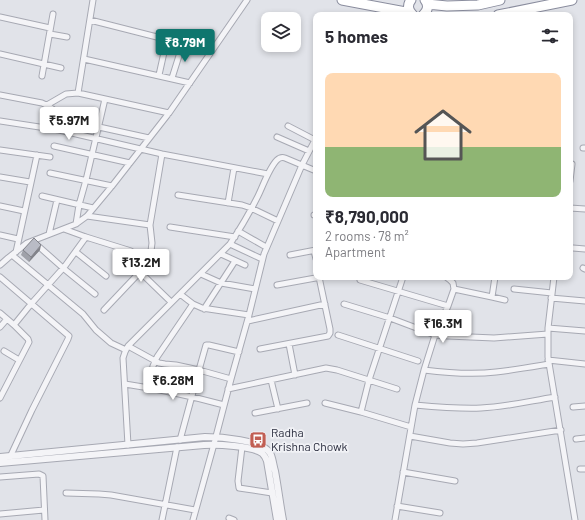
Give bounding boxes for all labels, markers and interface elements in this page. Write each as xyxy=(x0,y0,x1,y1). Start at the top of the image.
map controls xyxy=(261,12,301,52)
button: layers xyxy=(261,12,301,52)
icon: filters xyxy=(539,25,561,47)
text: 5 homes xyxy=(325,26,388,46)
pin: ₹8.79M xyxy=(152,29,218,63)
text: ₹8.79M xyxy=(165,34,205,50)
icon: home xyxy=(407,99,479,171)
pin: ₹5.97M xyxy=(36,107,102,141)
text: ₹5.97M xyxy=(49,112,89,128)
text: ₹8,790,000 xyxy=(325,206,409,226)
text: 2 rooms · 78 m² xyxy=(325,228,409,244)
text: Apartment xyxy=(325,244,386,260)
pin: ₹13.2M xyxy=(108,249,174,283)
text: ₹13.2M xyxy=(121,254,161,270)
pin: ₹16.3M xyxy=(410,310,476,344)
text: ₹16.3M xyxy=(424,315,462,331)
pin: ₹6.28M xyxy=(140,367,206,401)
text: ₹6.28M xyxy=(152,372,194,388)
place label: Radha Krishna Chowk xyxy=(271,425,348,453)
bus stop icon: Radha Krishna Chowk xyxy=(248,430,268,450)

